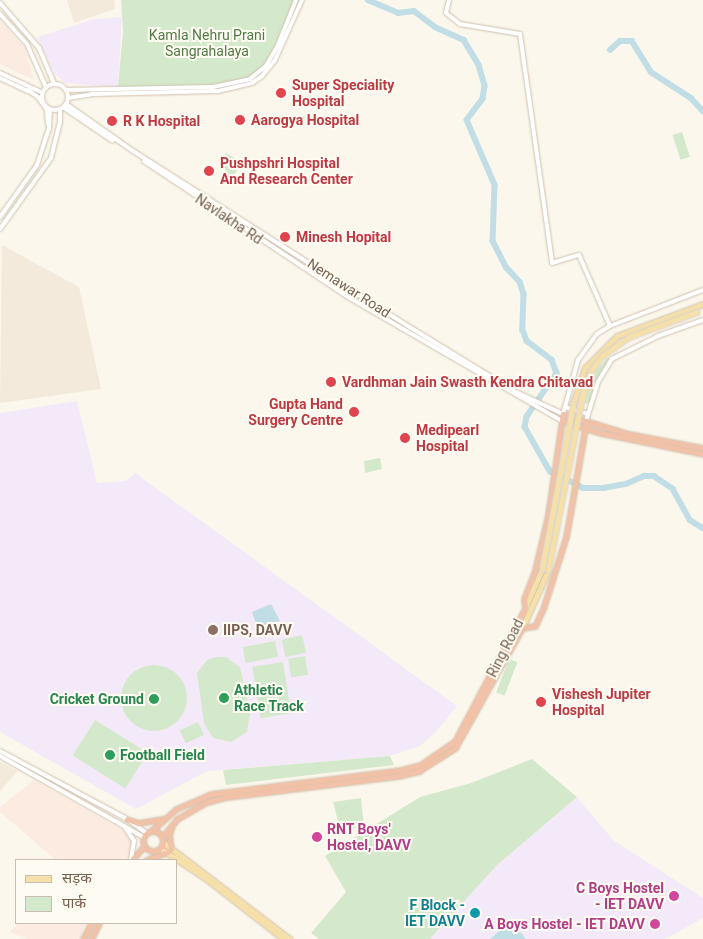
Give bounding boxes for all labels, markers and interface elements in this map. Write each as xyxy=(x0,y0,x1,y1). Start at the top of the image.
park label: Kamla Nehru Prani Sangrahalaya xyxy=(149,27,265,59)
place label: Super Speciality Hospital xyxy=(292,77,394,110)
marker: Super Speciality Hospital xyxy=(274,86,288,100)
place label: Aarogya Hospital xyxy=(251,112,359,128)
place label: R K Hospital xyxy=(123,113,200,129)
marker: Aarogya Hospital xyxy=(233,113,247,127)
marker: R K Hospital xyxy=(105,114,119,128)
place label: Pushpshri Hospital And Research Center xyxy=(220,155,353,188)
marker: Pushpshri Hospital And Research Center xyxy=(202,164,216,178)
street label: Navlakha Rd xyxy=(192,190,266,248)
place label: Minesh Hopital xyxy=(296,229,391,245)
marker: Minesh Hopital xyxy=(278,230,292,244)
street label: Nemawar Road xyxy=(304,255,394,321)
place label: Vardhman Jain Swasth Kendra Chitavad xyxy=(342,374,593,390)
marker: Vardhman Jain Swasth Kendra Chitavad xyxy=(324,375,338,389)
place label: Gupta Hand Surgery Centre xyxy=(248,396,343,428)
marker: Gupta Hand Surgery Centre xyxy=(347,405,361,419)
place label: Medipearl Hospital xyxy=(416,422,479,454)
marker: Medipearl Hospital xyxy=(398,431,412,445)
street label: Ring Road xyxy=(483,616,527,680)
place label: IIPS, DAVV xyxy=(223,622,292,638)
marker: IIPS, DAVV xyxy=(207,624,219,636)
place label: Athletic Race Track xyxy=(234,682,304,714)
place label: Vishesh Jupiter Hospital xyxy=(552,686,651,719)
place label: Cricket Ground xyxy=(50,691,144,707)
marker: Athletic Race Track xyxy=(218,692,230,704)
marker: Cricket Ground xyxy=(148,693,160,705)
marker: Vishesh Jupiter Hospital xyxy=(534,695,548,709)
place label: Football Field xyxy=(120,747,205,763)
marker: Football Field xyxy=(104,749,116,761)
place label: RNT Boys' Hostel, DAVV xyxy=(327,821,411,854)
marker: RNT Boys' Hostel, DAVV xyxy=(311,831,323,843)
legend xyxy=(15,859,178,924)
text: सड़क xyxy=(62,869,92,887)
place label: C Boys Hostel - IET DAVV xyxy=(576,880,664,912)
marker: C Boys Hostel - IET DAVV xyxy=(668,890,680,902)
text: पार्क xyxy=(62,894,86,912)
place label: F Block - IET DAVV xyxy=(405,897,465,930)
marker: F Block - IET DAVV xyxy=(469,907,481,919)
place label: A Boys Hostel - IET DAVV xyxy=(484,916,645,932)
marker: A Boys Hostel - IET DAVV xyxy=(649,918,661,930)

